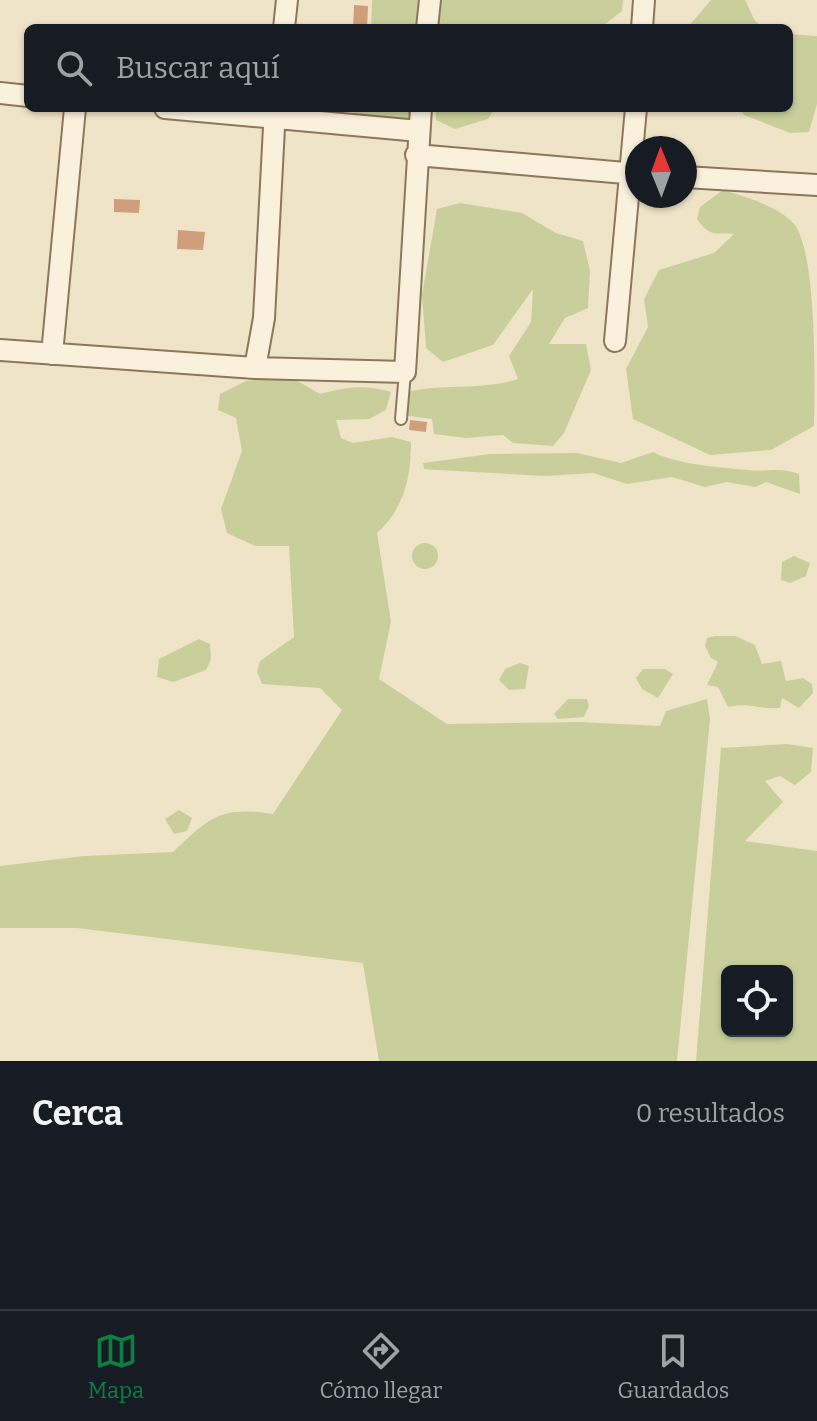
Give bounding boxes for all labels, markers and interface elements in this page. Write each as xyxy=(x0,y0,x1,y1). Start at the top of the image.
search box xyxy=(24,24,793,112)
icon: search xyxy=(52,46,96,90)
text: Buscar aquí xyxy=(116,50,280,86)
north arrow xyxy=(625,136,697,208)
map controls xyxy=(721,965,793,1037)
button: locate xyxy=(721,965,793,1037)
text: Cerca xyxy=(32,1093,123,1134)
text: 0 resultados xyxy=(636,1098,785,1129)
tab: Mapa xyxy=(88,1329,144,1404)
tab: Cómo llegar xyxy=(319,1329,442,1404)
tab: Guardados xyxy=(618,1329,729,1404)

